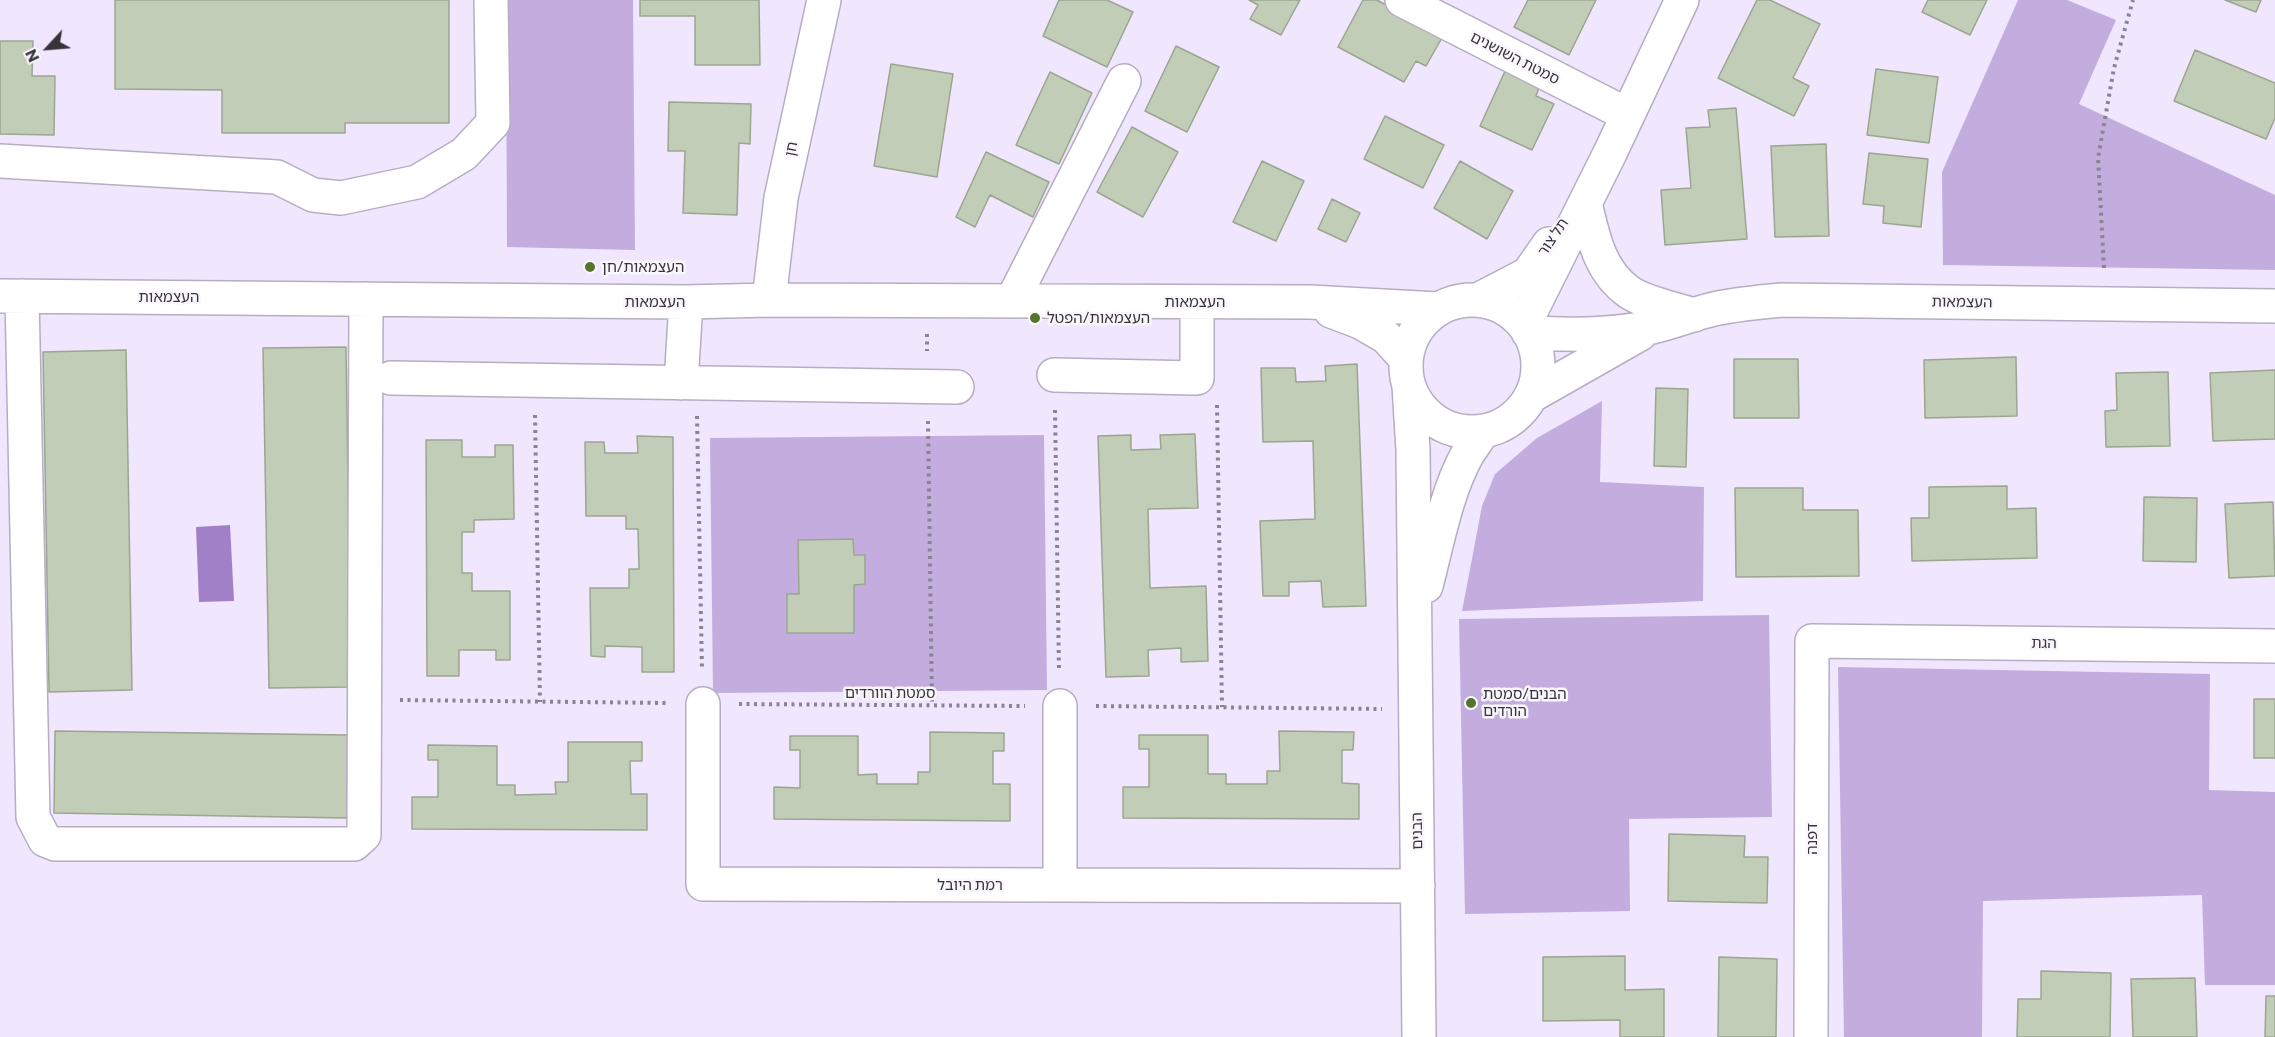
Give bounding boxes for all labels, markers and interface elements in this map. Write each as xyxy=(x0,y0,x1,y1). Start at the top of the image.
north arrow xyxy=(18,18,78,78)
street label: סמטת השושנים xyxy=(1467,28,1563,88)
text: N xyxy=(20,47,43,66)
street label: חן xyxy=(781,140,801,158)
street label: תל צור xyxy=(1534,215,1572,259)
place label: העצמאות/חן xyxy=(602,258,684,276)
marker: העצמאות/חן xyxy=(583,260,597,274)
street label: העצמאות xyxy=(139,288,199,306)
street label: העצמאות xyxy=(1931,292,1993,312)
street label: העצמאות xyxy=(625,293,685,311)
street label: העצמאות xyxy=(1165,293,1225,311)
place label: העצמאות/הפטל xyxy=(1047,309,1150,327)
marker: העצמאות/הפטל xyxy=(1028,311,1042,325)
street label: הגת xyxy=(2031,634,2057,652)
street label: סמטת הוורדים xyxy=(845,684,935,702)
place label: הבנים/סמטת הורדים xyxy=(1483,685,1567,720)
marker: הבנים/סמטת הורדים xyxy=(1464,696,1478,710)
street label: הבנים xyxy=(1408,812,1426,850)
street label: דפנה xyxy=(1803,823,1821,855)
street label: רמת היובל xyxy=(937,876,1003,894)

